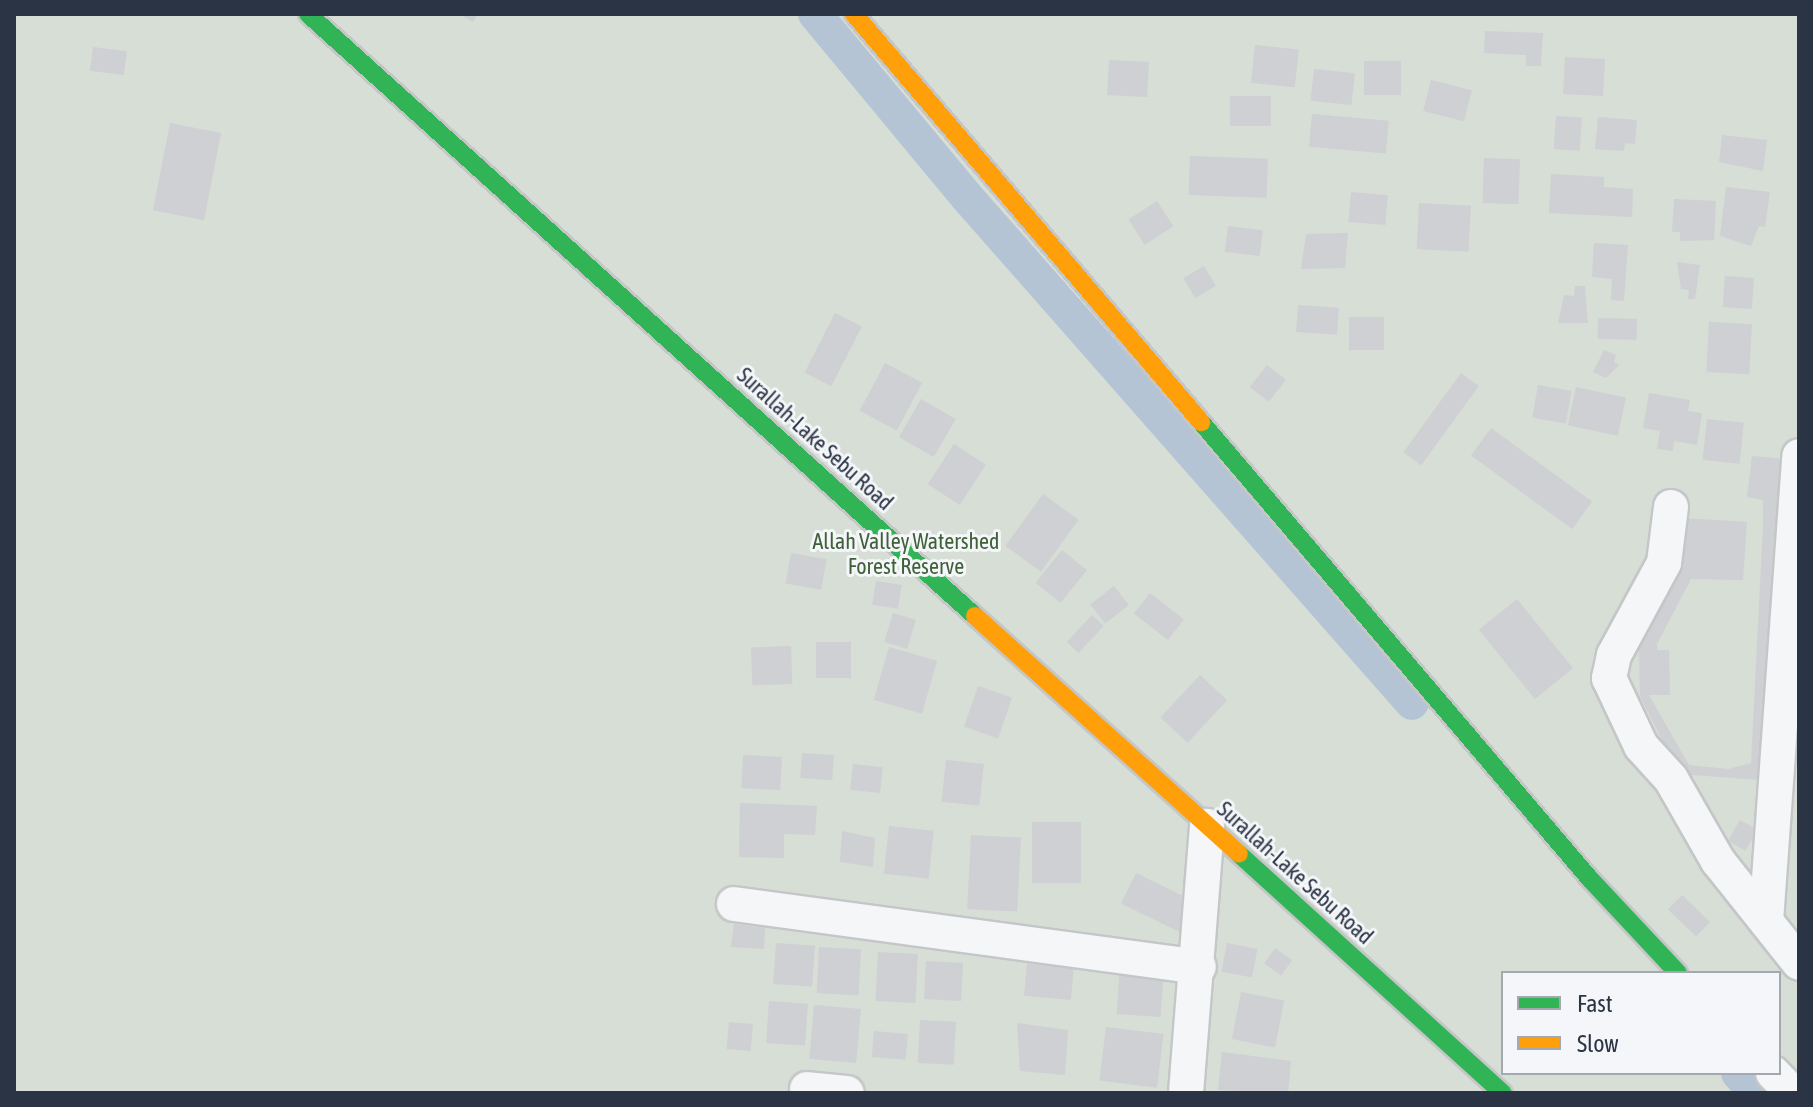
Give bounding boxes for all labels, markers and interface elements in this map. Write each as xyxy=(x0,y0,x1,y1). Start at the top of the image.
street label: Surallah-Lake Sebu Road xyxy=(732,362,898,516)
park label: Allah Valley Watershed Forest Reserve xyxy=(813,528,999,580)
street label: Surallah-Lake Sebu Road xyxy=(1212,796,1378,950)
legend xyxy=(1501,971,1781,1075)
text: Fast xyxy=(1577,990,1613,1017)
text: Slow xyxy=(1577,1030,1619,1057)

